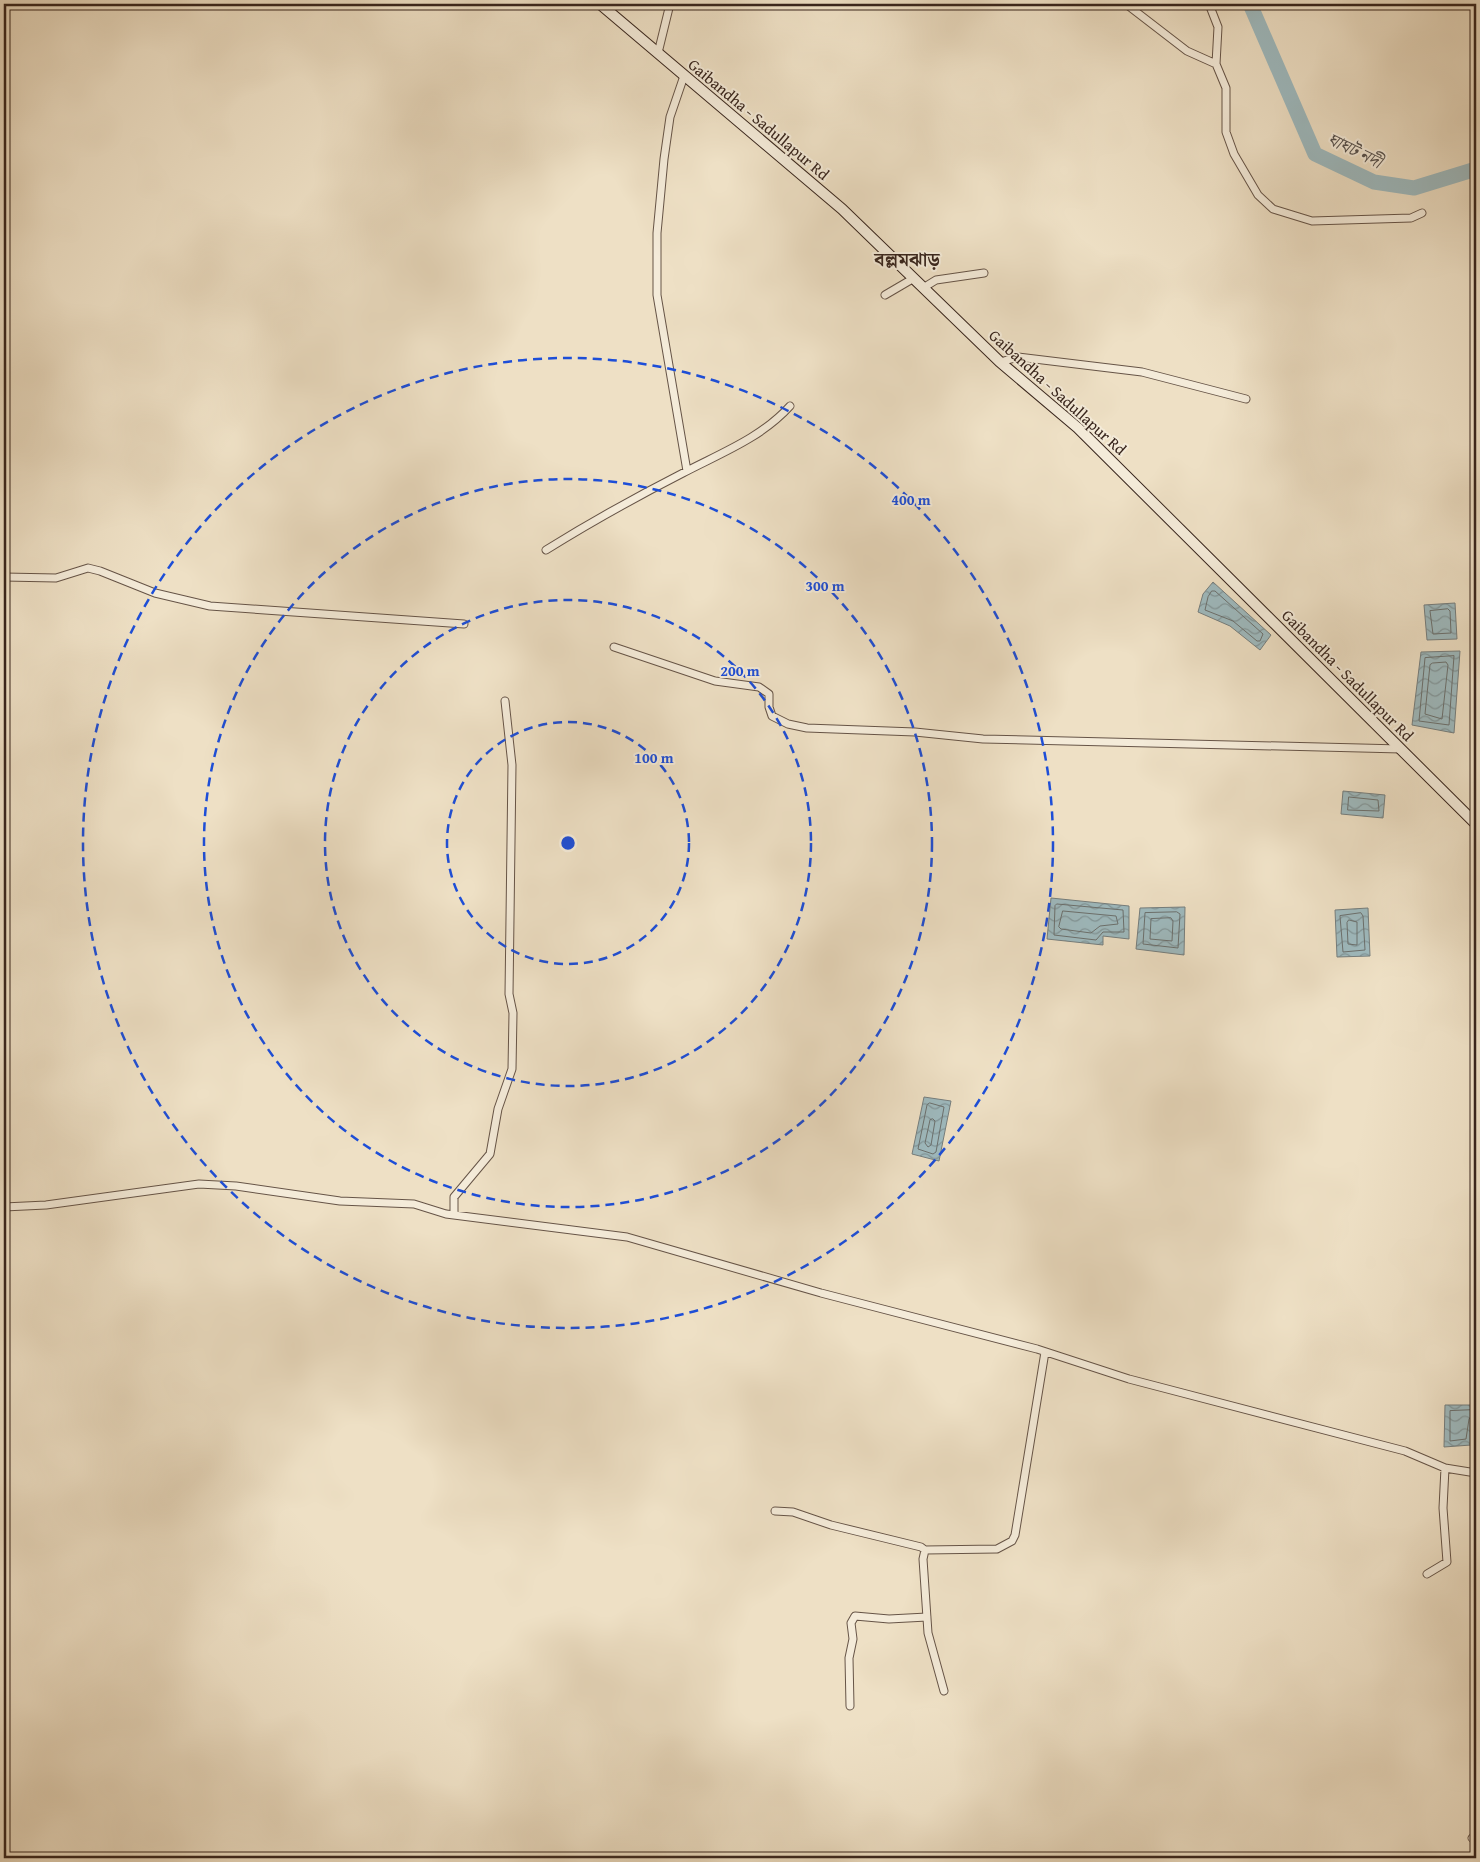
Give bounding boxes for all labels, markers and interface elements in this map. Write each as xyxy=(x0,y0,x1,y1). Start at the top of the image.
street label: Gaibandha - Sadullapur Rd xyxy=(683,53,835,186)
water label: ঘাঘট নদী xyxy=(1323,125,1389,176)
district label: বল্লমঝাড় xyxy=(873,245,941,273)
street label: Gaibandha - Sadullapur Rd xyxy=(984,323,1133,461)
text: 400 m xyxy=(891,489,931,510)
text: 300 m xyxy=(805,575,845,596)
street label: Gaibandha - Sadullapur Rd xyxy=(1277,604,1420,747)
text: 200 m xyxy=(720,660,760,681)
text: 100 m xyxy=(634,747,674,768)
centre of rings xyxy=(559,834,577,852)

